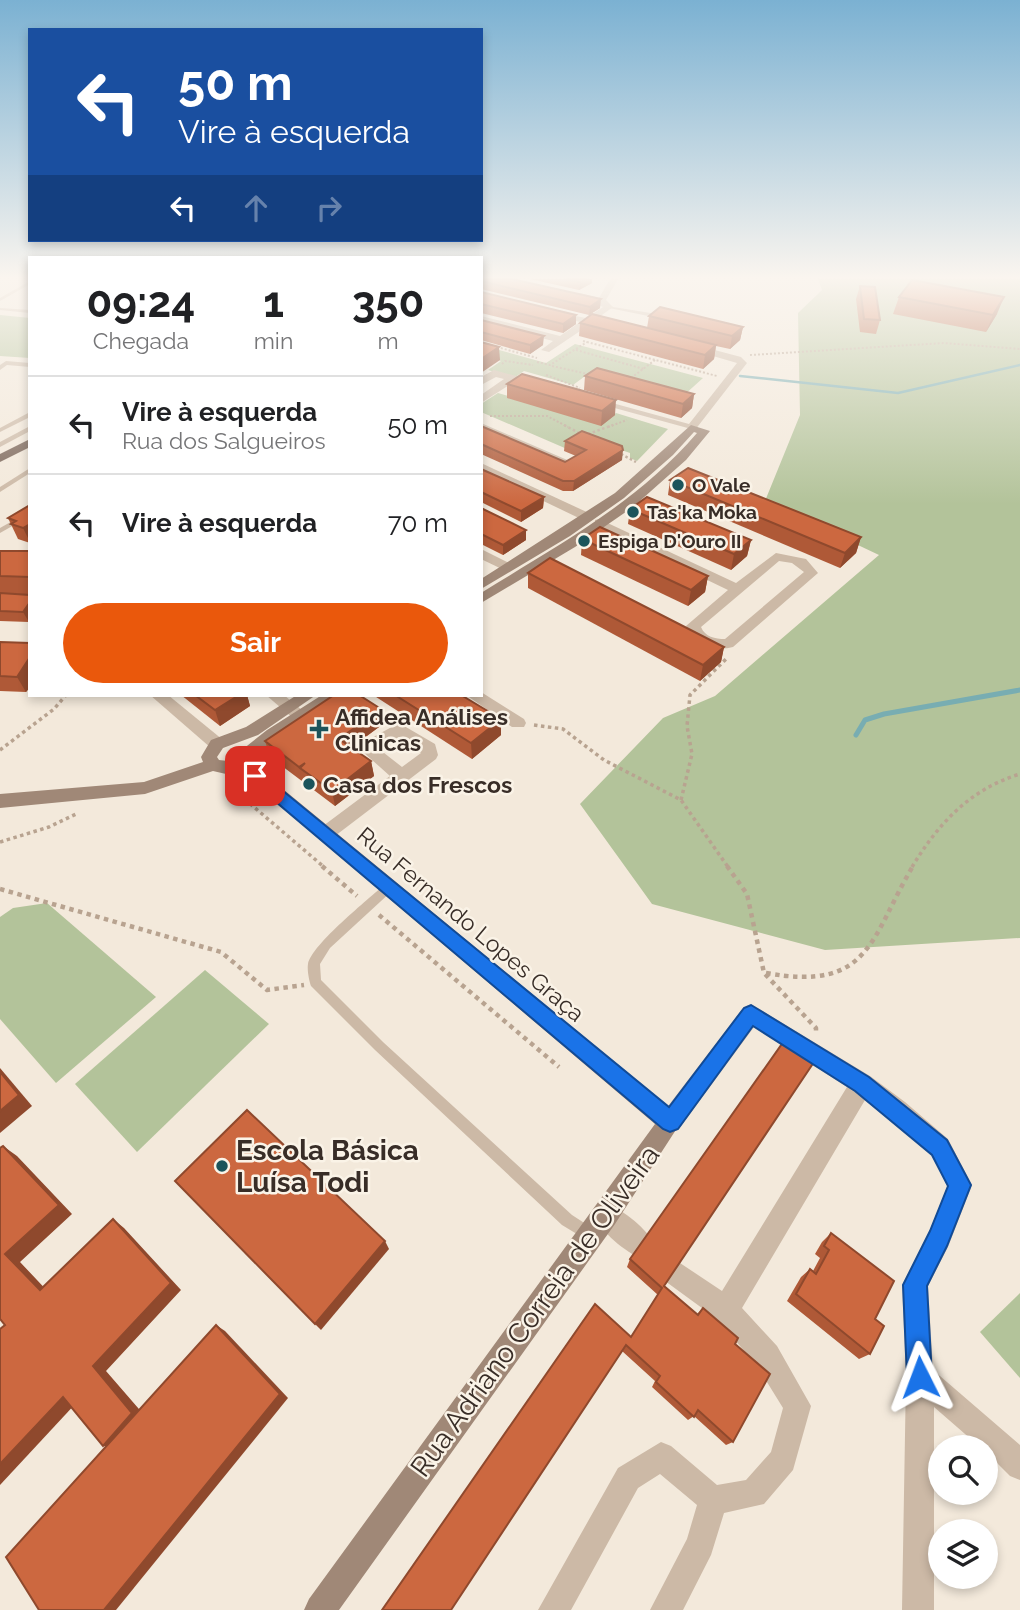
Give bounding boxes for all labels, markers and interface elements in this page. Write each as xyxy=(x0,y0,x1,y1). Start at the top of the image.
text: 50 m xyxy=(178,54,293,111)
icon: left xyxy=(63,56,154,147)
text: Vire à esquerda xyxy=(178,113,410,150)
icon: left xyxy=(164,189,202,227)
icon: ahead xyxy=(237,189,275,227)
icon: right xyxy=(310,189,348,227)
text: 09:24 xyxy=(87,278,195,327)
text: 1 xyxy=(263,278,284,327)
text: 350 xyxy=(352,278,424,327)
text: Chegada xyxy=(93,327,189,354)
text: min xyxy=(254,327,293,354)
text: m xyxy=(378,327,399,354)
text: Vire à esquerda xyxy=(122,397,317,427)
icon: left xyxy=(63,406,101,444)
text: 50 m xyxy=(387,410,448,440)
text: Rua dos Salgueiros xyxy=(122,427,326,454)
place label: O Vale xyxy=(692,474,750,496)
marker: O Vale xyxy=(670,477,686,493)
place label: Tas'ka Moka xyxy=(647,501,757,523)
icon: left xyxy=(63,504,101,542)
marker: Tas'ka Moka xyxy=(625,504,641,520)
text: Vire à esquerda xyxy=(122,508,317,538)
text: 70 m xyxy=(388,508,448,538)
place label: Espiga D'Ouro II xyxy=(598,530,742,552)
marker: Espiga D'Ouro II xyxy=(576,533,592,549)
button: Sair xyxy=(63,603,448,683)
place label: Affidea Análises Clinicas xyxy=(335,703,508,756)
marker: Affidea Análises Clinicas xyxy=(309,719,329,739)
pin xyxy=(225,746,285,806)
icon: arrive xyxy=(236,757,274,795)
place label: Casa dos Frescos xyxy=(323,771,512,798)
marker: Casa dos Frescos xyxy=(301,776,317,792)
street label: Rua Fernando Lopes Graça xyxy=(352,821,590,1027)
place label: Escola Básica Luísa Todi xyxy=(236,1134,419,1199)
street label: Rua Adriano Correia de Oliveira xyxy=(404,1139,666,1483)
marker: Escola Básica Luísa Todi xyxy=(214,1158,230,1174)
position arrow xyxy=(883,1340,957,1414)
map controls xyxy=(928,1435,998,1589)
button: search xyxy=(928,1435,998,1505)
button: layers xyxy=(928,1519,998,1589)

